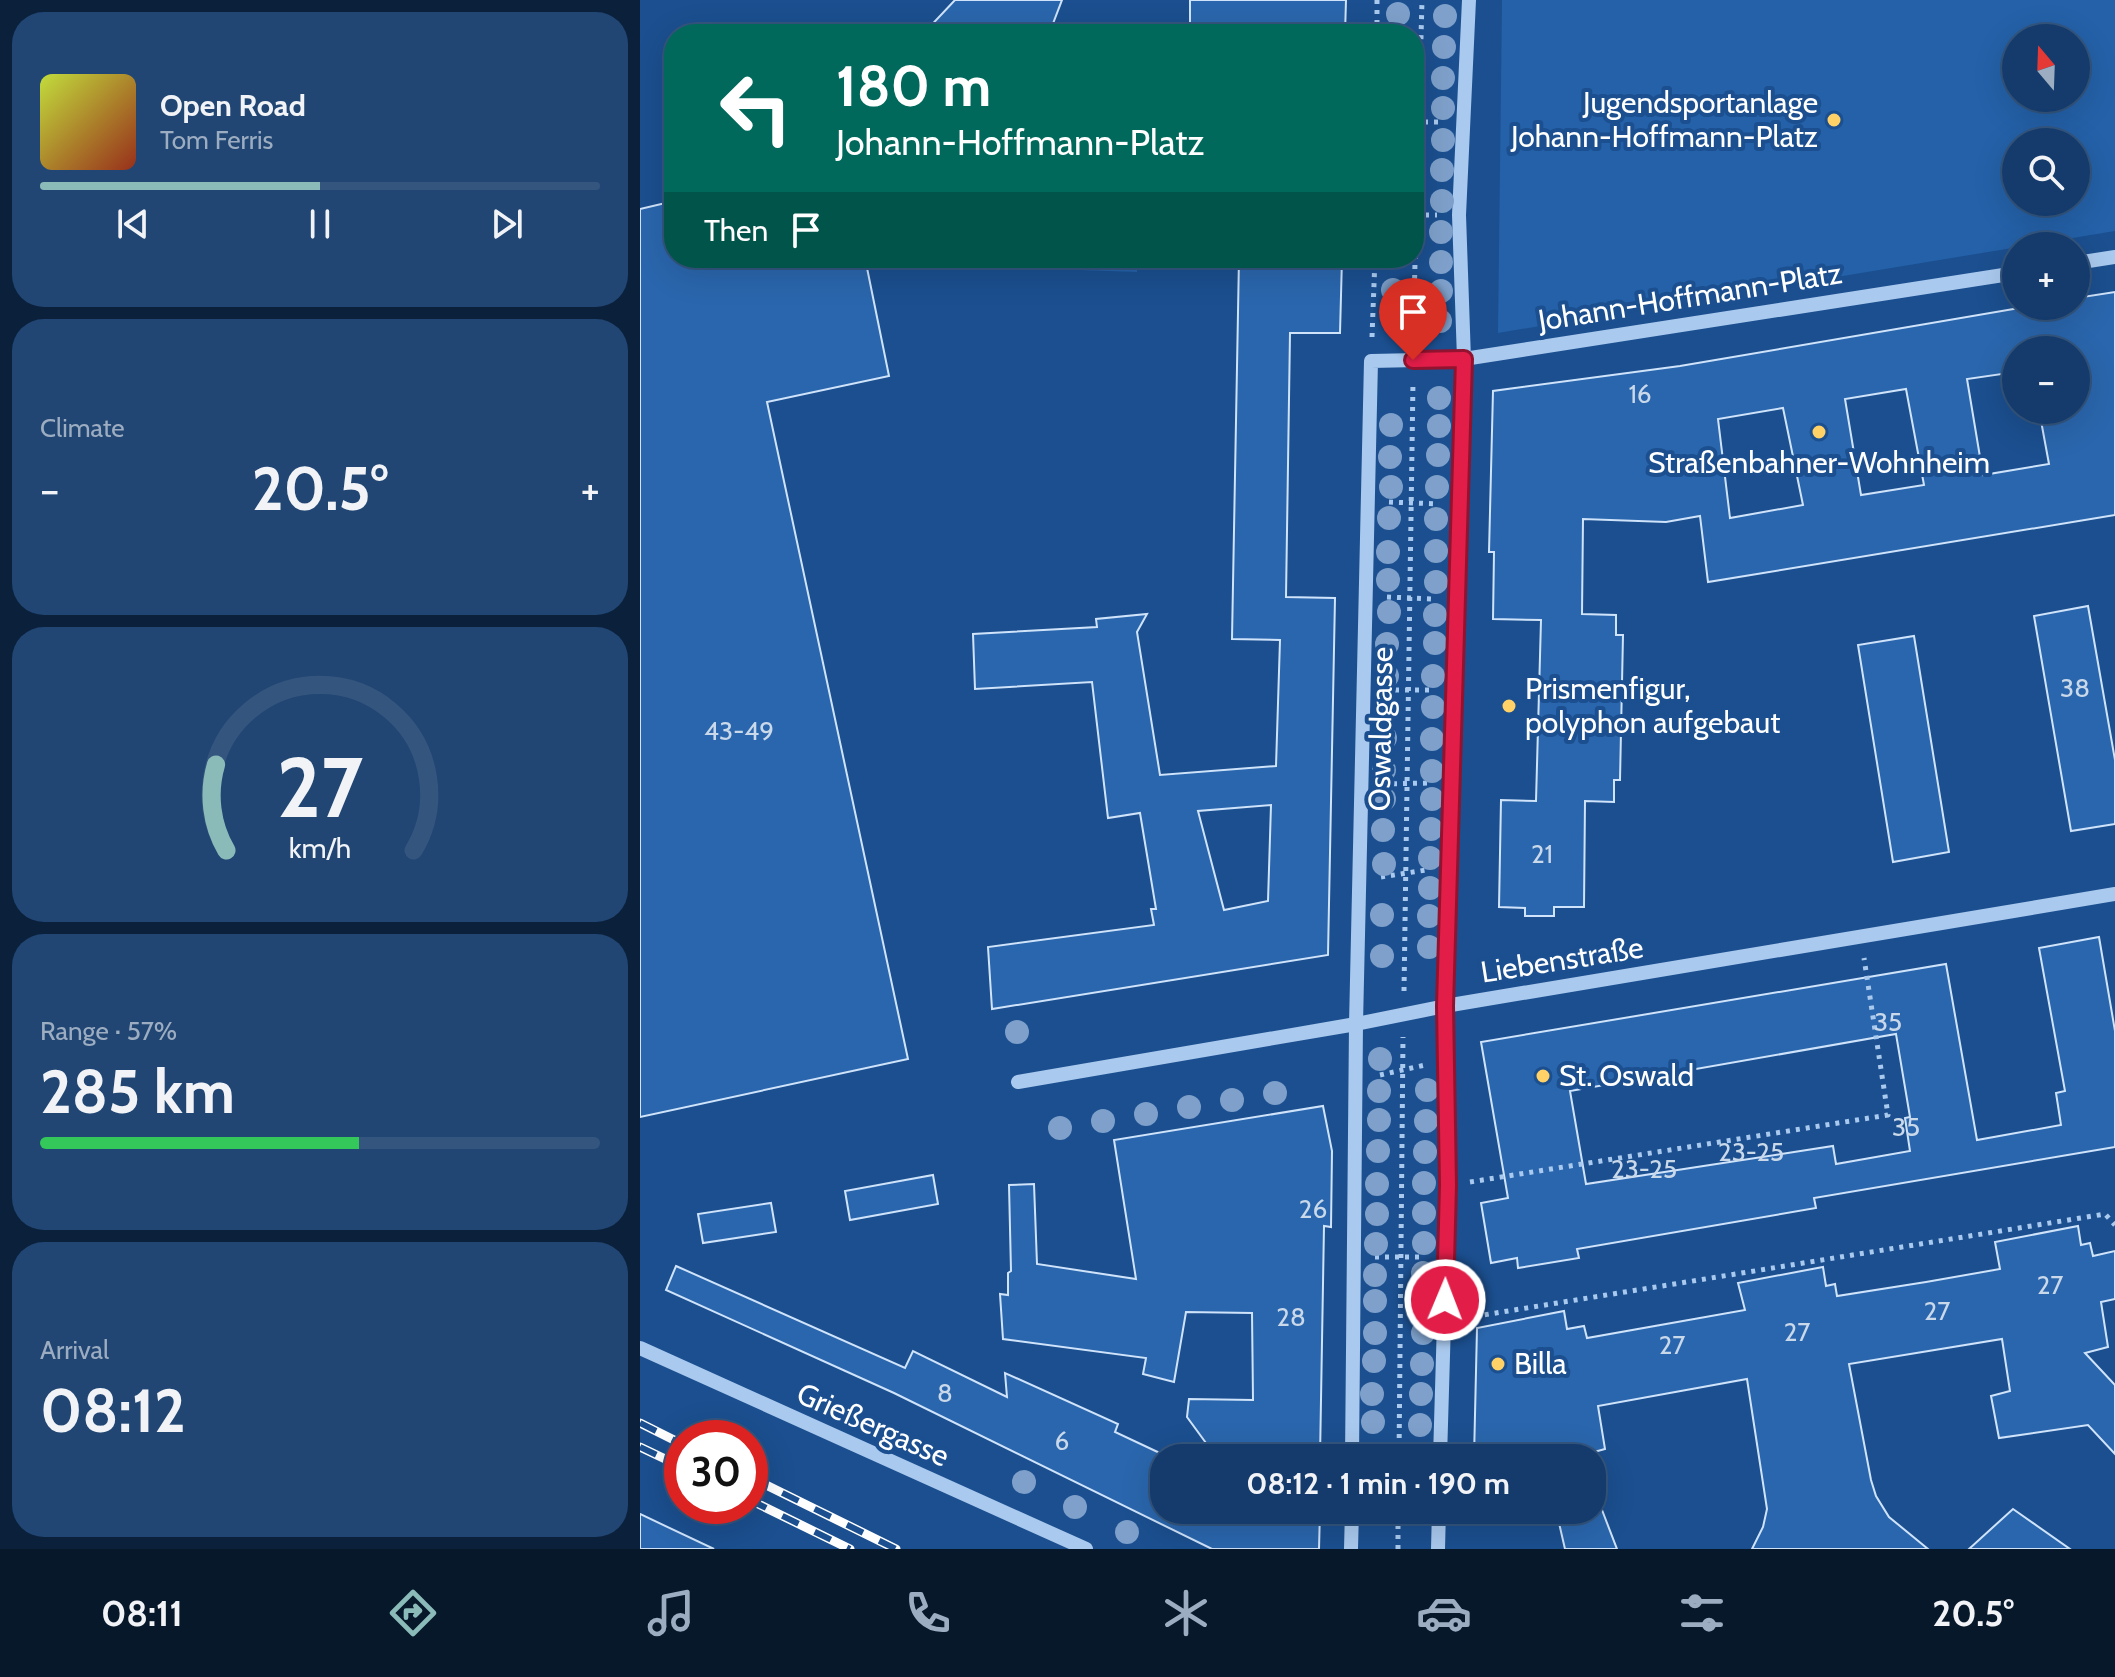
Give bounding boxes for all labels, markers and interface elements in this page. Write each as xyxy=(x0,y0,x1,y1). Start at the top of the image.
north arrow xyxy=(2002,24,2090,112)
map controls xyxy=(2002,24,2090,424)
text: 180 m xyxy=(836,52,991,120)
icon: left xyxy=(704,56,808,160)
place label: Jugendsportanlage Johann-Hoffmann-Platz xyxy=(1510,84,1818,155)
text: Open Road xyxy=(160,87,306,124)
marker: Jugendsportanlage Johann-Hoffmann-Platz xyxy=(1825,111,1843,129)
text: Johann-Hoffmann-Platz xyxy=(836,120,1204,164)
text: Tom Ferris xyxy=(160,124,273,156)
button: search xyxy=(2002,128,2090,216)
icon: previous xyxy=(111,202,155,246)
icon: pause xyxy=(298,202,342,246)
icon: next xyxy=(485,202,529,246)
icon: arrive xyxy=(784,208,828,252)
text: Then xyxy=(704,212,768,249)
button: + xyxy=(2002,232,2090,320)
street label: Johann-Hoffmann-Platz xyxy=(1534,254,1844,339)
pin xyxy=(1379,278,1447,360)
icon: arrive xyxy=(1391,290,1435,334)
button: − xyxy=(2002,336,2090,424)
house number: 16 xyxy=(1628,378,1652,410)
text: Climate xyxy=(40,412,125,444)
marker: Straßenbahner-Wohnheim xyxy=(1810,423,1828,441)
place label: Straßenbahner-Wohnheim xyxy=(1648,444,1990,481)
text: 20.5° xyxy=(252,452,388,525)
text: − xyxy=(40,463,59,516)
text: + xyxy=(581,463,600,516)
street label: Oswaldgasse xyxy=(1361,646,1400,812)
place label: Prismenfigur, polyphon aufgebaut xyxy=(1525,670,1780,741)
house number: 38 xyxy=(2060,672,2090,704)
marker: Prismenfigur, polyphon aufgebaut xyxy=(1500,697,1518,715)
house number: 43-49 xyxy=(704,715,774,747)
text: 27 xyxy=(277,736,363,837)
text: km/h xyxy=(289,830,351,865)
house number: 21 xyxy=(1531,838,1553,870)
street label: Liebenstraße xyxy=(1478,928,1646,991)
house number: 35 xyxy=(1874,1006,1902,1038)
text: Range · 57% xyxy=(40,1015,177,1047)
text: 285 km xyxy=(40,1055,235,1128)
place label: St. Oswald xyxy=(1559,1057,1694,1094)
marker: St. Oswald xyxy=(1534,1067,1552,1085)
house number: 35 xyxy=(1892,1111,1920,1143)
house number: 23-25 xyxy=(1718,1136,1784,1168)
house number: 23-25 xyxy=(1611,1153,1677,1185)
house number: 26 xyxy=(1299,1193,1327,1225)
position arrow xyxy=(1403,1258,1487,1342)
house number: 27 xyxy=(2037,1269,2063,1301)
house number: 27 xyxy=(1924,1295,1950,1327)
house number: 28 xyxy=(1276,1301,1306,1333)
house number: 27 xyxy=(1784,1316,1810,1348)
house number: 27 xyxy=(1659,1329,1685,1361)
text: Arrival xyxy=(40,1334,109,1366)
place label: Billa xyxy=(1514,1345,1567,1382)
marker: Billa xyxy=(1489,1355,1507,1373)
text: 08:12 xyxy=(40,1374,186,1447)
street label: Grießergasse xyxy=(791,1375,955,1475)
house number: 8 xyxy=(937,1377,953,1409)
speed limit sign: 30 xyxy=(664,1420,768,1524)
house number: 6 xyxy=(1055,1425,1069,1457)
text: 08:12 · 1 min · 190 m xyxy=(1246,1465,1510,1502)
icon: directions xyxy=(385,1585,441,1641)
icon: music xyxy=(643,1585,699,1641)
icon: phone xyxy=(900,1585,956,1641)
icon: climate xyxy=(1158,1585,1214,1641)
icon: car xyxy=(1416,1585,1472,1641)
icon: filters xyxy=(1674,1585,1730,1641)
text: 08:11 xyxy=(101,1591,183,1635)
text: 20.5° xyxy=(1932,1591,2014,1635)

